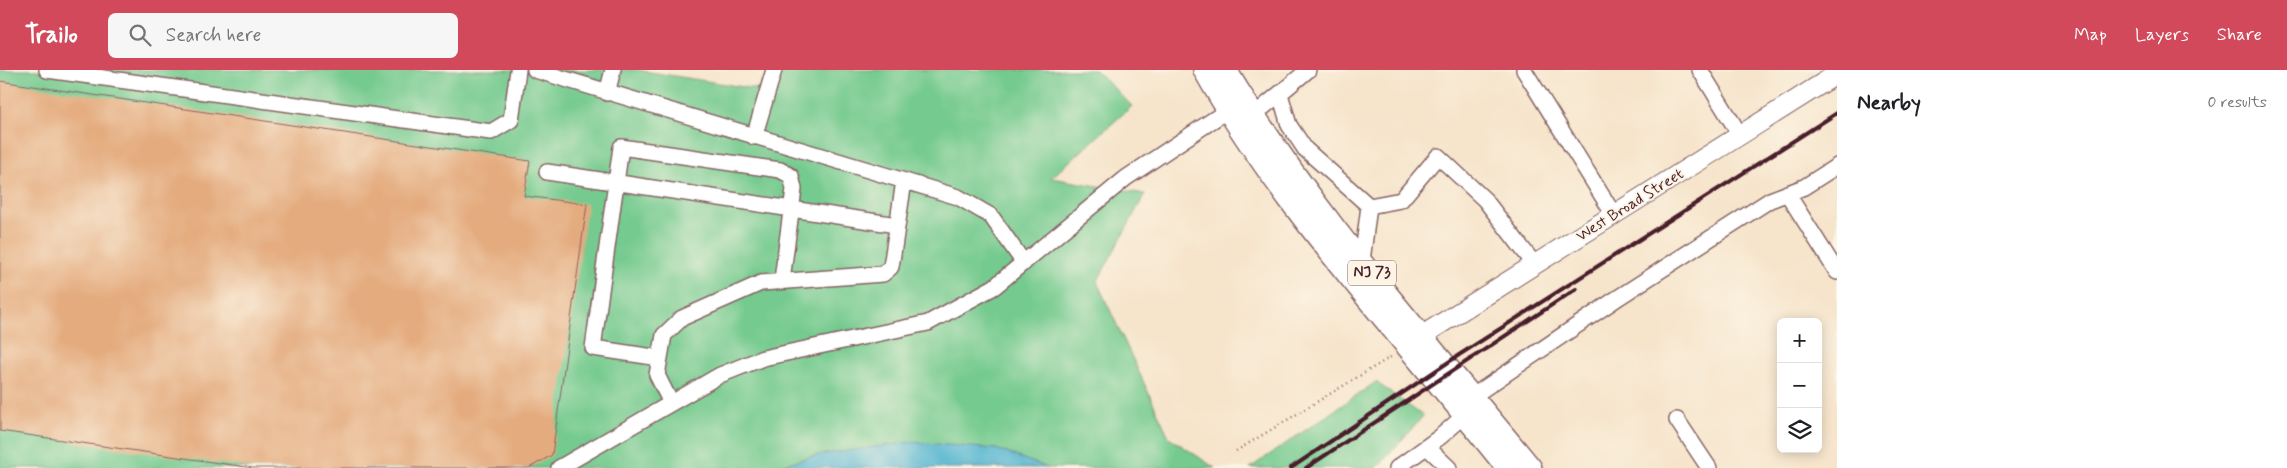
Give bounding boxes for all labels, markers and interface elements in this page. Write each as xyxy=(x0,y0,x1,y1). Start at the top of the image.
search box xyxy=(108,13,458,58)
text: Trailo xyxy=(25,20,78,51)
icon: search xyxy=(126,21,154,49)
text: Search here xyxy=(166,23,261,48)
text: Map xyxy=(2074,23,2107,47)
text: Layers xyxy=(2135,23,2189,47)
text: Share xyxy=(2217,23,2262,47)
text: Nearby xyxy=(1857,89,1921,117)
text: 0 results xyxy=(2207,92,2267,113)
street label: West Broad Street xyxy=(1572,164,1688,246)
road number: NJ 73 xyxy=(1348,260,1396,286)
map controls xyxy=(1777,318,1822,453)
button: + xyxy=(1777,318,1822,363)
button: − xyxy=(1777,363,1822,408)
button: layers xyxy=(1777,408,1822,453)

